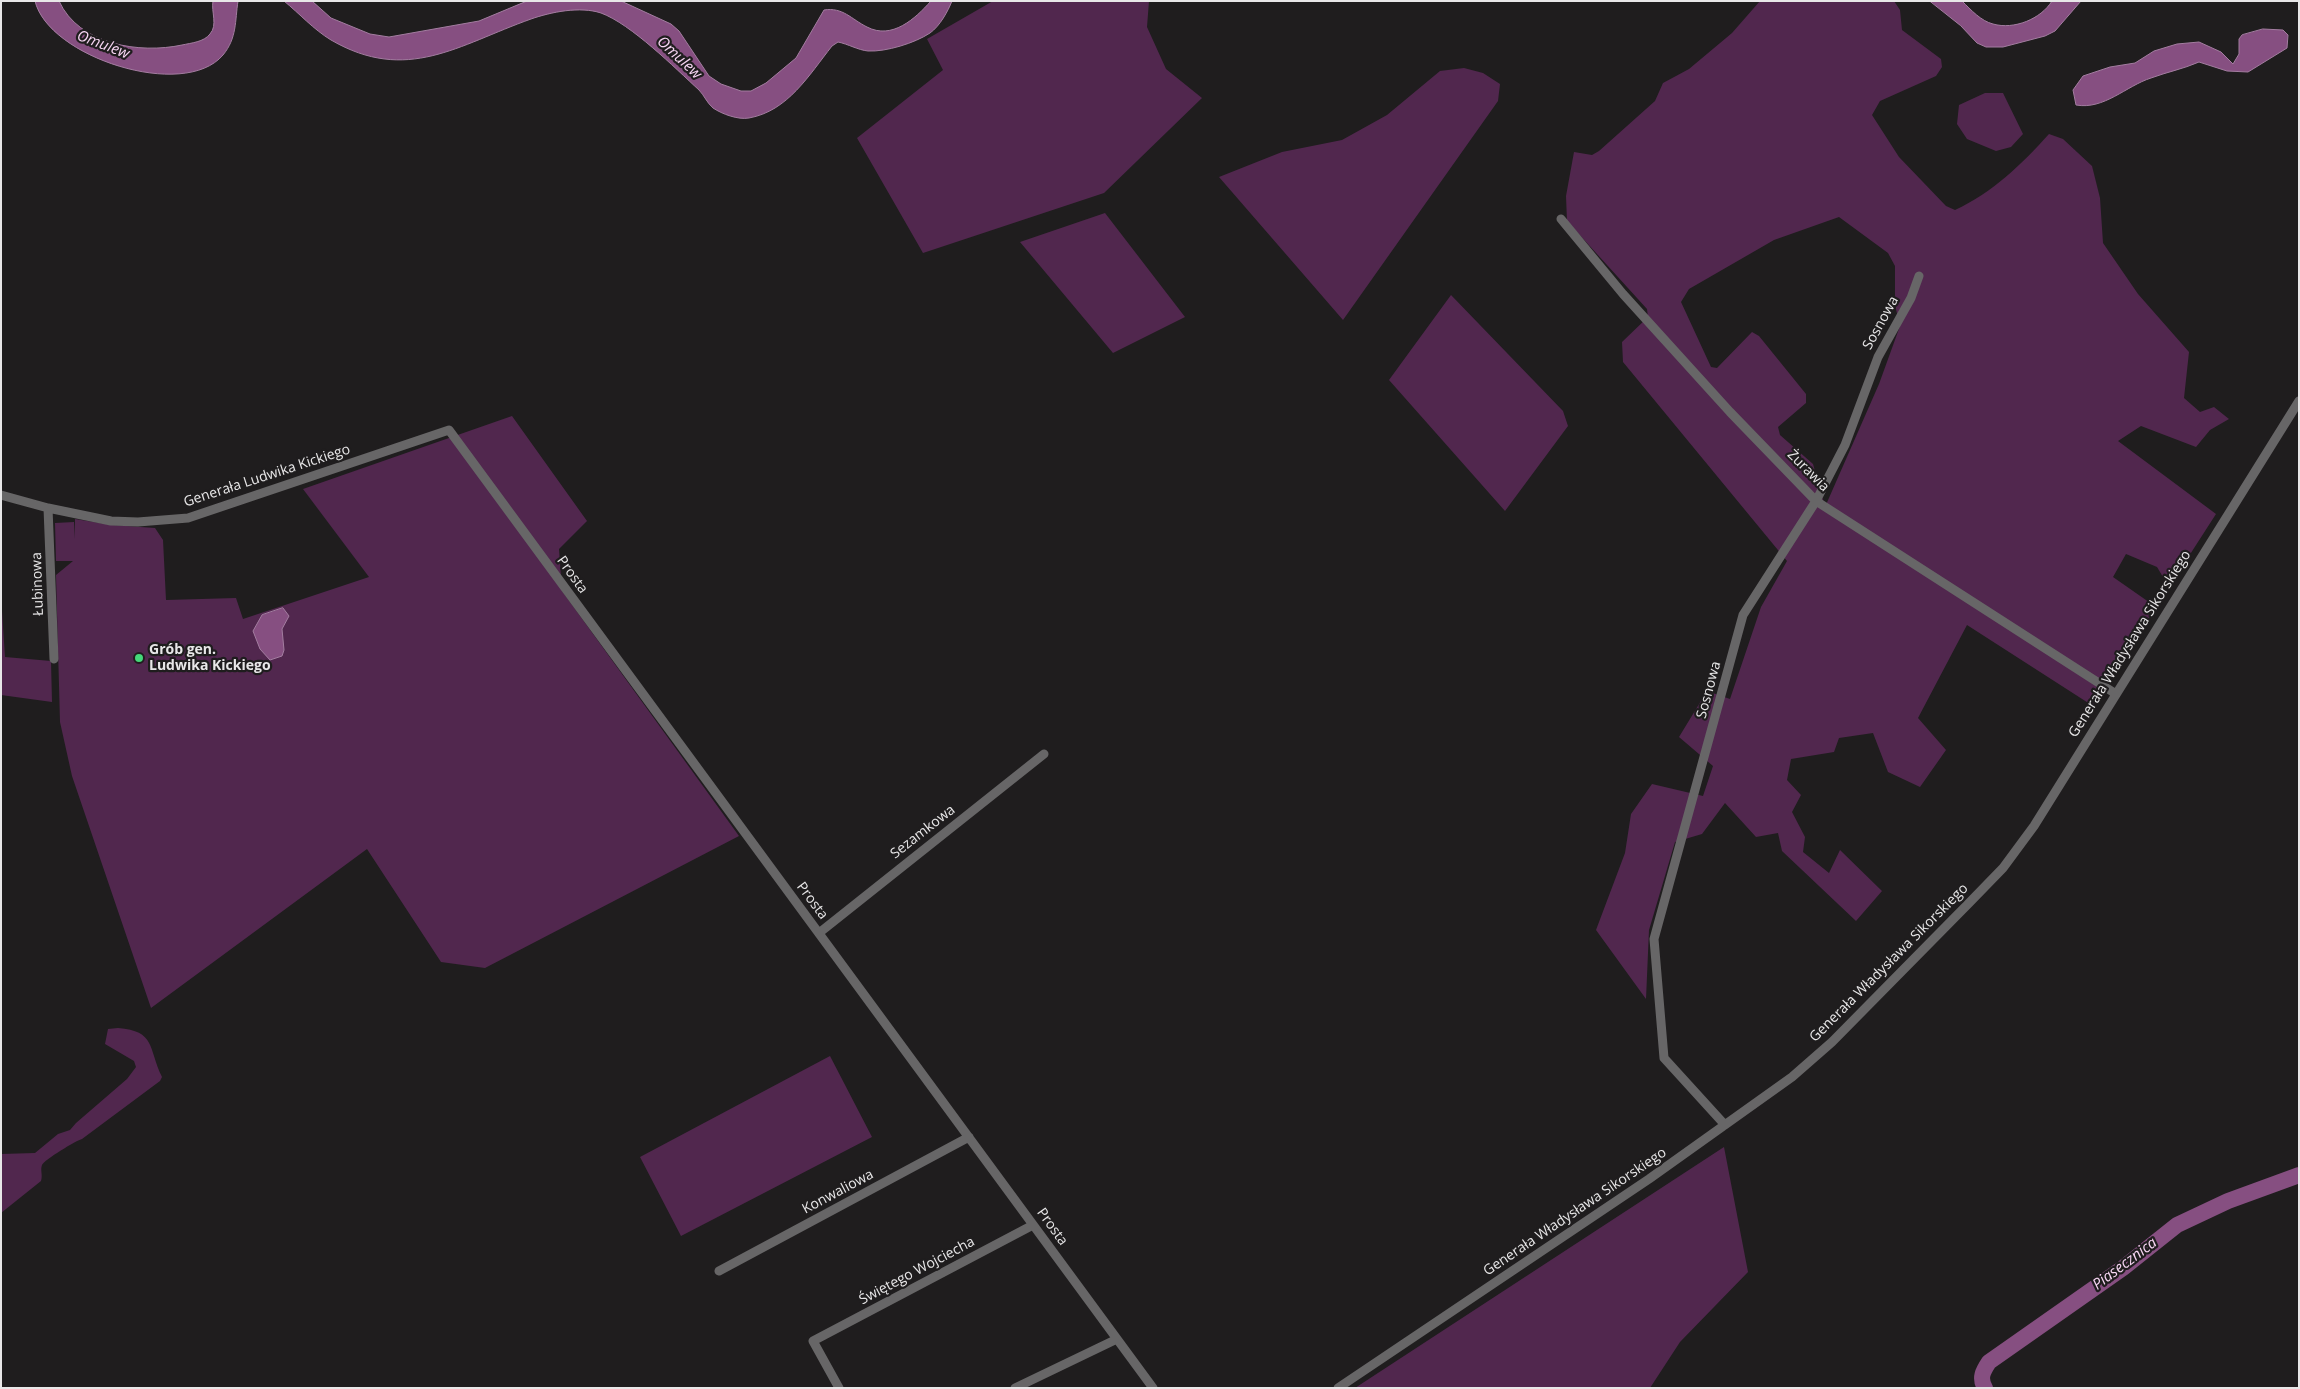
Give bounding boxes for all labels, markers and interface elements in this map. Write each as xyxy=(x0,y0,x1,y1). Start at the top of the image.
water label: Omulew xyxy=(74,27,132,63)
water label: Omulew xyxy=(653,33,705,83)
street label: Sosnowa xyxy=(1859,293,1903,353)
street label: Generała Ludwika Kickiego xyxy=(182,441,352,511)
street label: Żurawia xyxy=(1784,447,1832,495)
street label: Generała Władysława Sikorskiego xyxy=(2065,547,2195,741)
street label: Łubinowa xyxy=(28,552,48,616)
street label: Prosta xyxy=(553,553,591,597)
place label: Grób gen. Ludwika Kickiego xyxy=(149,642,271,674)
marker: Grób gen. Ludwika Kickiego xyxy=(133,652,145,664)
street label: Sosnowa xyxy=(1693,660,1725,720)
street label: Sezamkowa xyxy=(887,802,959,862)
street label: Prosta xyxy=(793,879,831,923)
street label: Generała Władysława Sikorskiego xyxy=(1806,880,1972,1046)
street label: Generała Władysława Sikorskiego xyxy=(1480,1144,1670,1280)
street label: Konwaliowa xyxy=(799,1166,877,1218)
street label: Prosta xyxy=(1033,1205,1071,1249)
street label: Świętego Wojciecha xyxy=(856,1233,978,1309)
water label: Piasecznica xyxy=(2089,1234,2161,1294)

